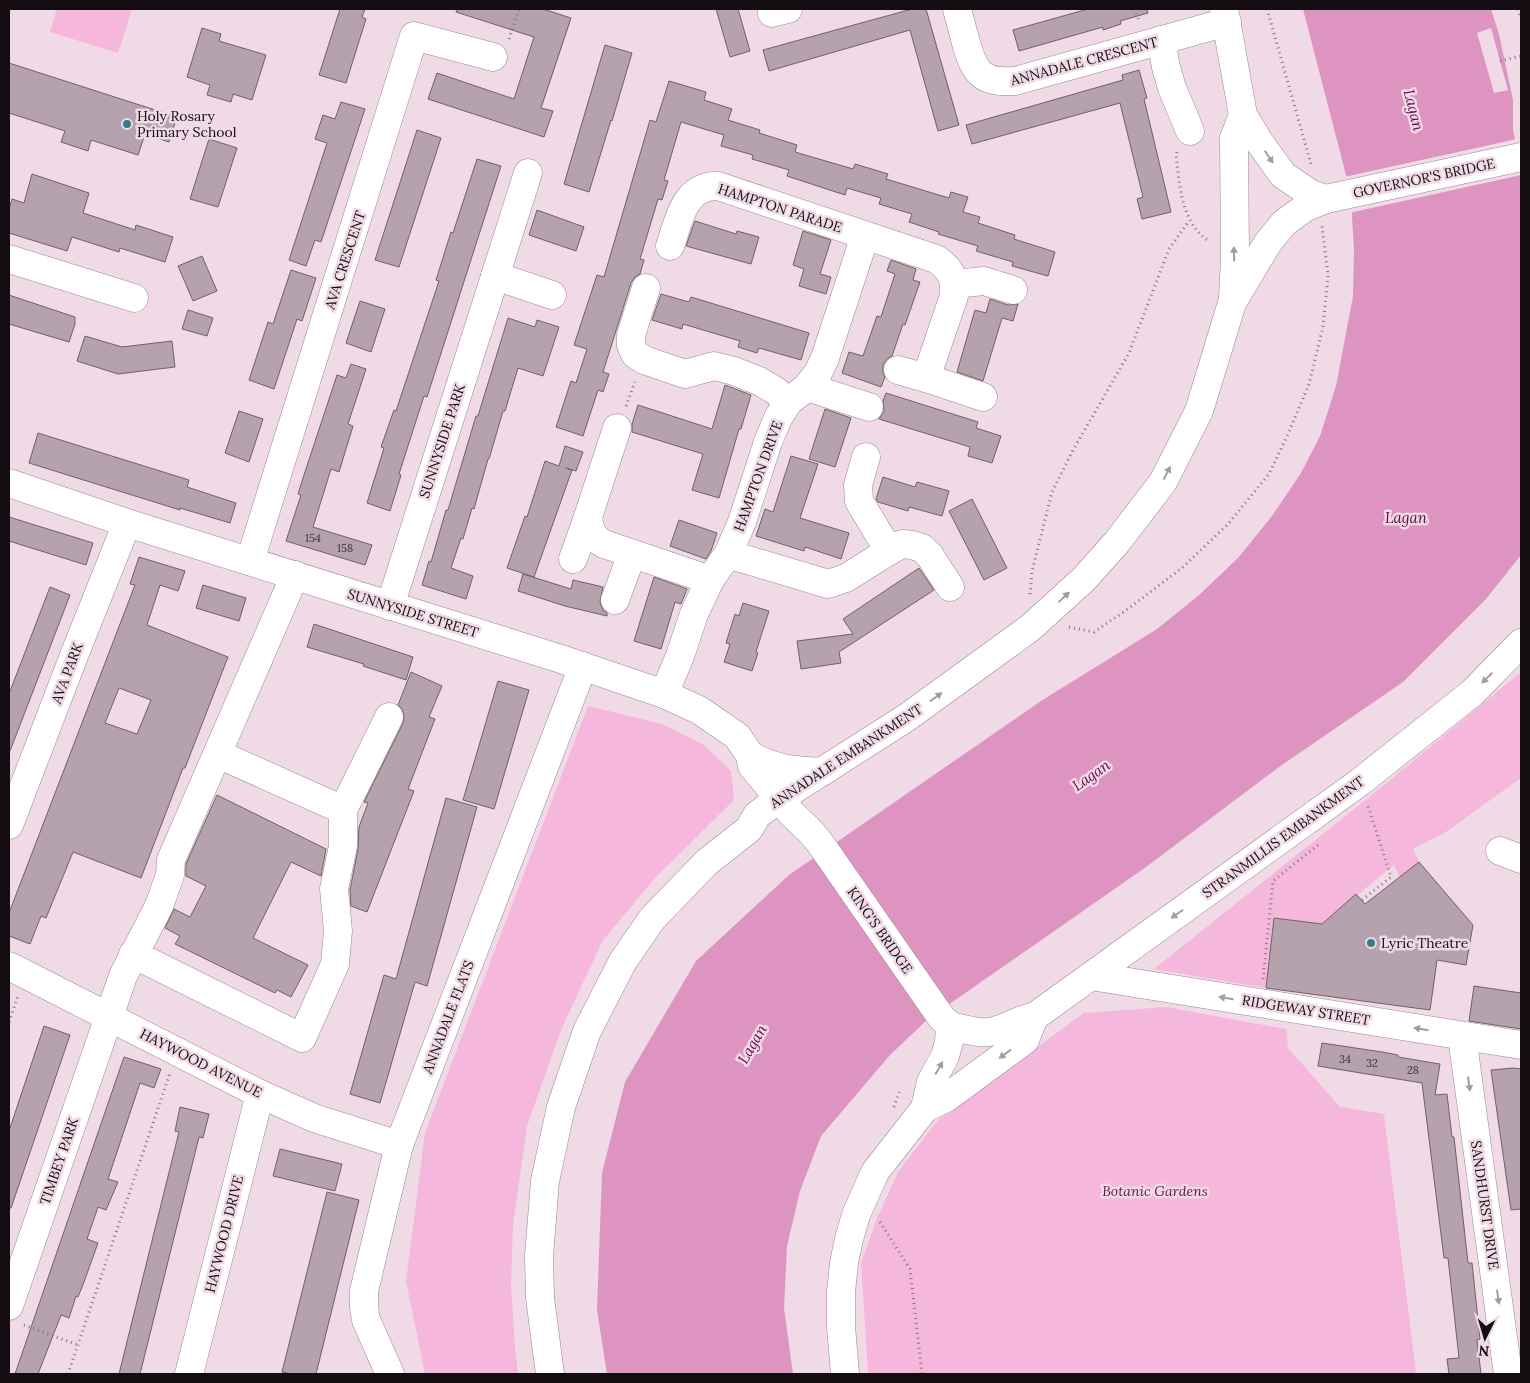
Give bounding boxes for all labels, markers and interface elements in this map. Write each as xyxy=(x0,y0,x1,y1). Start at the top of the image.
street label: ANNADALE CRESCENT xyxy=(1007,33,1160,90)
water label: Lagan xyxy=(1400,87,1428,133)
place label: Holy Rosary Primary School xyxy=(137,107,237,141)
marker: Holy Rosary Primary School xyxy=(121,118,133,130)
one-way arrow xyxy=(1264,150,1274,163)
street label: GOVERNOR'S BRIDGE xyxy=(1351,154,1497,202)
street label: HAMPTON PARADE xyxy=(716,179,845,237)
street label: AVA CRESCENT xyxy=(320,208,369,312)
one-way arrow xyxy=(1230,246,1238,262)
street label: SUNNYSIDE PARK xyxy=(415,381,469,500)
street label: HAMPTON DRIVE xyxy=(730,418,787,534)
one-way arrow xyxy=(1163,465,1171,480)
water label: Lagan xyxy=(1385,508,1428,527)
house number: 154 xyxy=(305,531,321,545)
house number: 158 xyxy=(337,541,353,555)
street label: SUNNYSIDE STREET xyxy=(345,585,481,642)
one-way arrow xyxy=(1057,591,1069,603)
street label: AVA PARK xyxy=(47,639,87,707)
one-way arrow xyxy=(1481,672,1493,684)
one-way arrow xyxy=(929,692,943,702)
street label: ANNADALE EMBANKMENT xyxy=(765,700,926,813)
water label: Lagan xyxy=(1068,755,1114,795)
street label: STRANMILLIS EMBANKMENT xyxy=(1198,772,1368,902)
street label: KING'S BRIDGE xyxy=(843,883,917,977)
one-way arrow xyxy=(1170,909,1184,919)
place label: Lyric Theatre xyxy=(1381,934,1469,952)
marker: Lyric Theatre xyxy=(1365,937,1377,949)
street label: ANNADALE FLATS xyxy=(418,958,478,1077)
street label: RIDGEWAY STREET xyxy=(1241,991,1371,1029)
one-way arrow xyxy=(1218,993,1234,1001)
water label: Lagan xyxy=(733,1020,771,1067)
street label: HAYWOOD AVENUE xyxy=(137,1024,265,1102)
one-way arrow xyxy=(1413,1025,1429,1033)
one-way arrow xyxy=(998,1049,1012,1059)
house number: 34 xyxy=(1339,1052,1351,1066)
house number: 32 xyxy=(1366,1056,1378,1070)
one-way arrow xyxy=(935,1060,943,1075)
house number: 28 xyxy=(1407,1063,1419,1077)
one-way arrow xyxy=(1465,1076,1473,1092)
street label: TIMBEY PARK xyxy=(36,1114,83,1207)
street label: SANDHURST DRIVE xyxy=(1467,1139,1503,1271)
street label: HAYWOOD DRIVE xyxy=(201,1173,247,1294)
park label: Botanic Gardens xyxy=(1102,1182,1208,1200)
one-way arrow xyxy=(1494,1290,1502,1306)
north arrow xyxy=(1460,1313,1510,1363)
text: N xyxy=(1478,1341,1490,1360)

